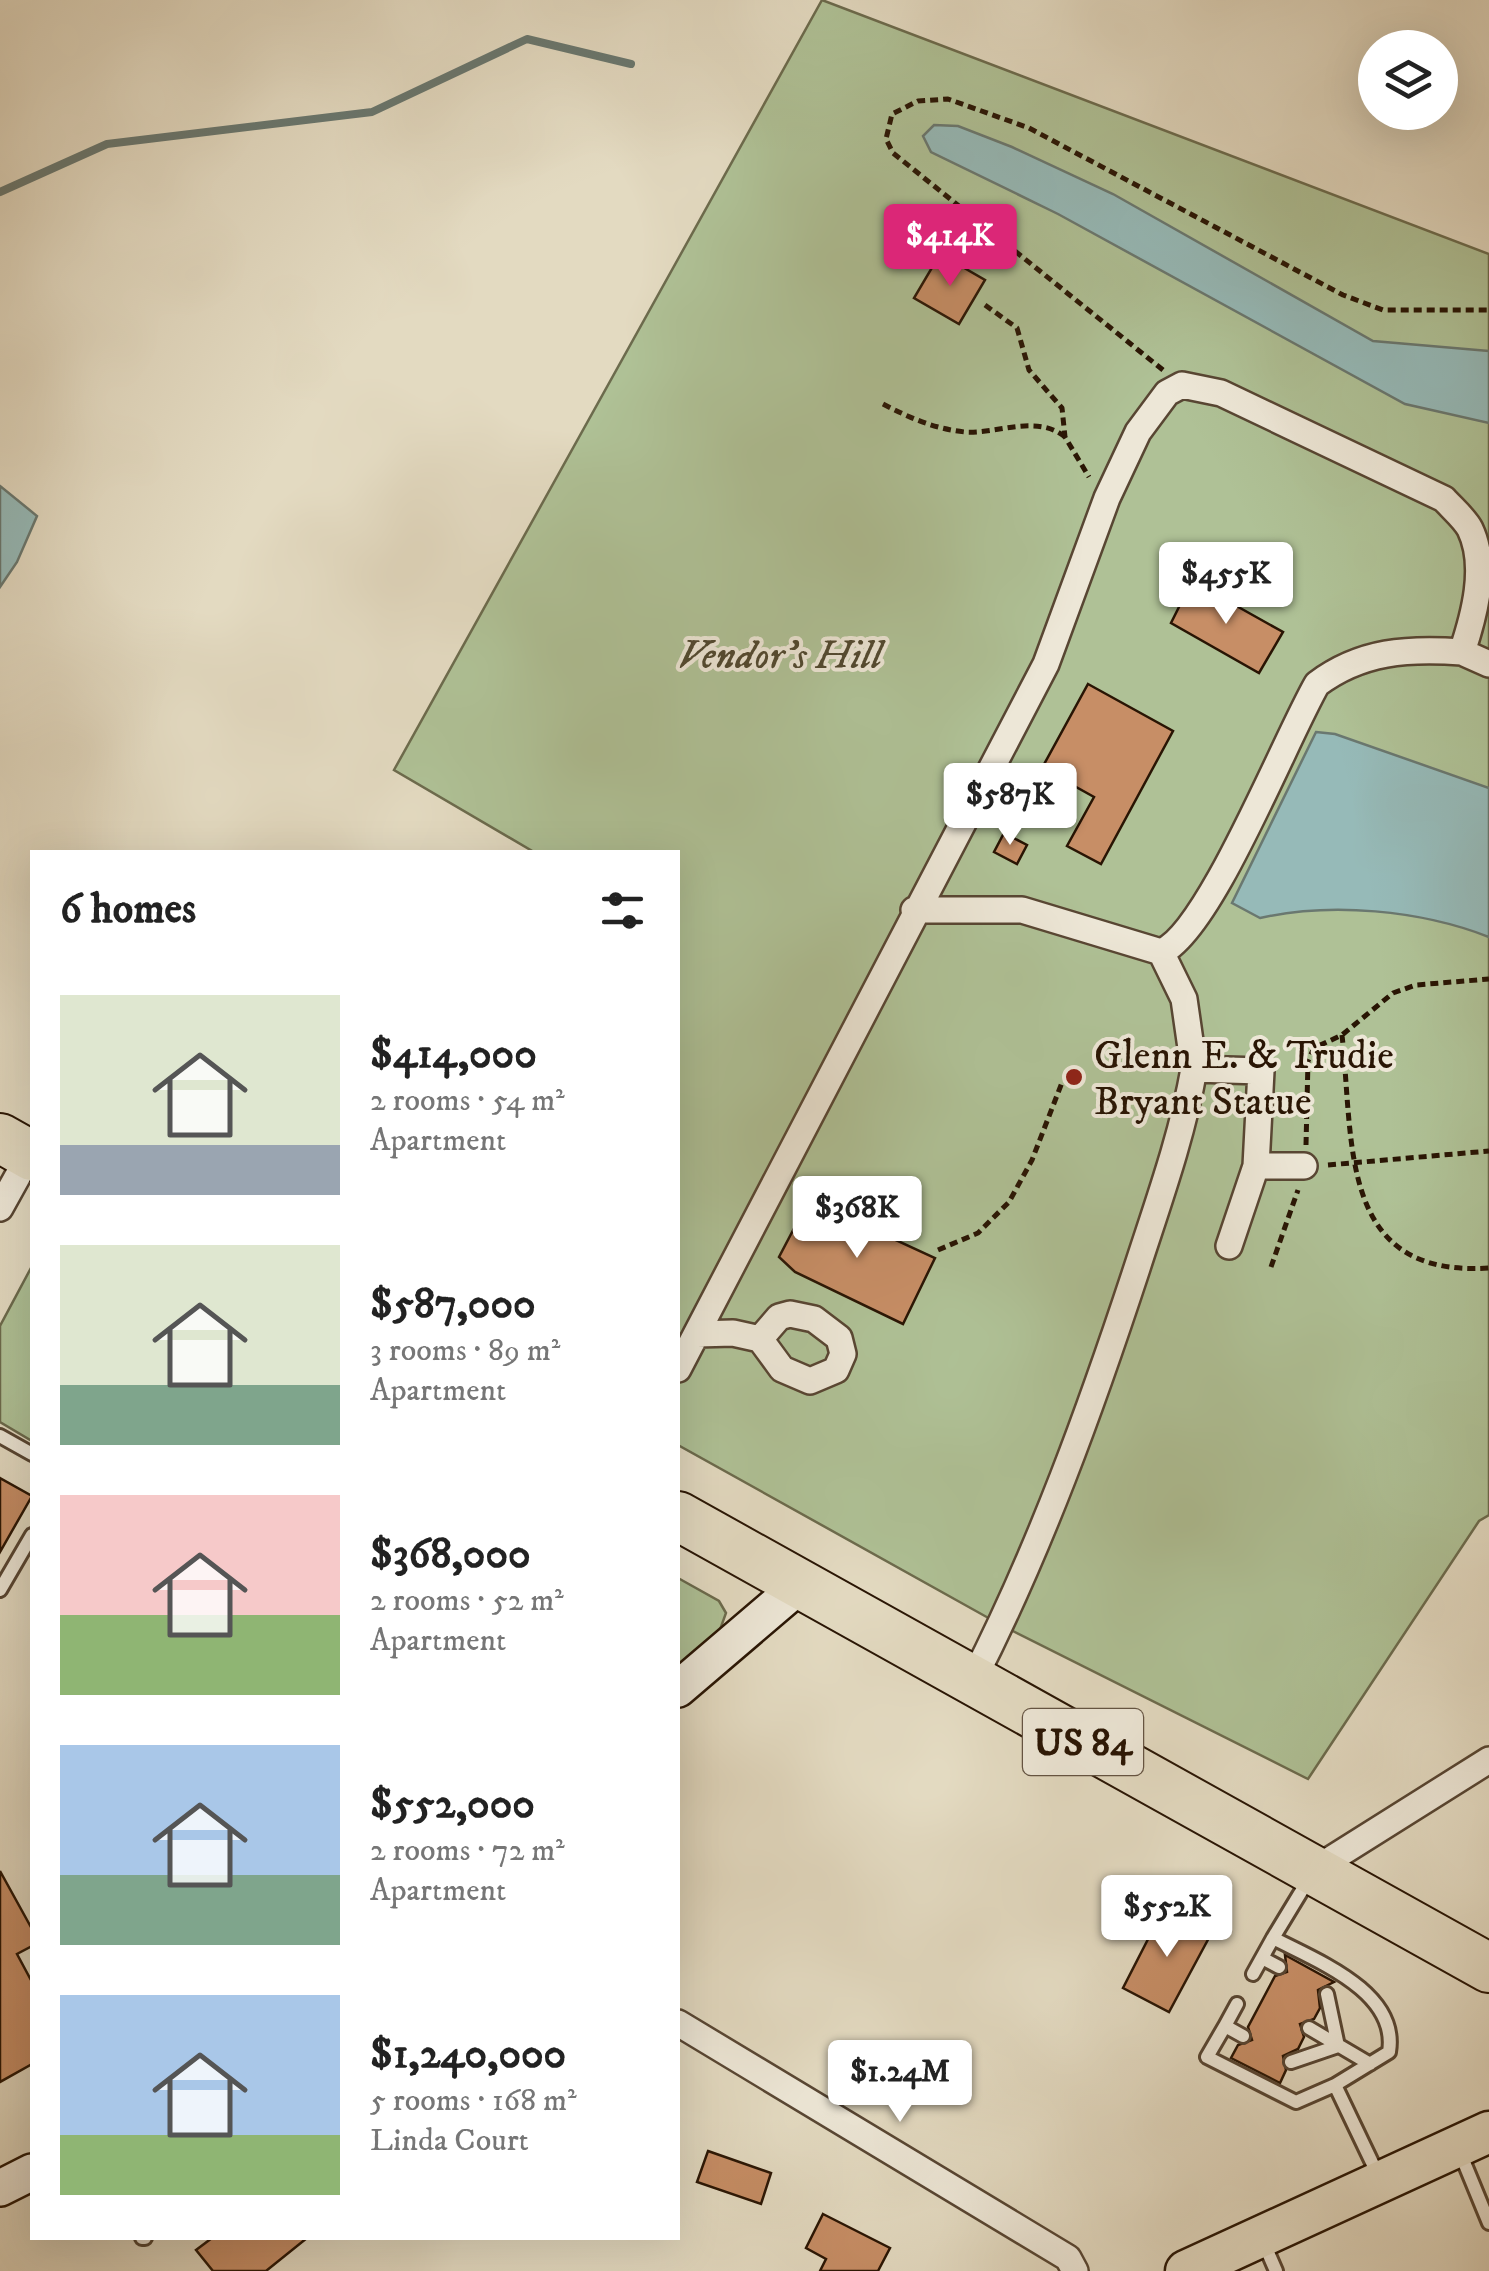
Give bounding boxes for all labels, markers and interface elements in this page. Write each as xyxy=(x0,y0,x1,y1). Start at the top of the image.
map controls xyxy=(1358,30,1458,130)
button: layers xyxy=(1358,30,1458,130)
pin: $414K xyxy=(880,204,1020,289)
text: $414K xyxy=(906,216,994,256)
pin: $455K xyxy=(1156,542,1296,627)
text: $455K xyxy=(1181,554,1271,594)
park label: Vendor's Hill xyxy=(678,632,886,682)
pin: $587K xyxy=(940,763,1080,848)
text: $587K xyxy=(966,775,1054,815)
icon: filters xyxy=(595,883,650,938)
text: 6 homes xyxy=(60,884,196,936)
text: $414,000 xyxy=(370,1029,537,1081)
place label: Glenn E. & Trudie Bryant Statue xyxy=(1094,1032,1394,1128)
icon: home xyxy=(140,1035,260,1155)
marker: Glenn E. & Trudie Bryant Statue xyxy=(1063,1066,1085,1088)
text: 2 rooms · 54 m² xyxy=(370,1081,565,1121)
text: Apartment xyxy=(370,1121,506,1161)
pin: $368K xyxy=(787,1176,927,1261)
text: $368K xyxy=(815,1188,899,1228)
text: $587,000 xyxy=(370,1279,536,1331)
icon: home xyxy=(140,1285,260,1405)
text: 3 rooms · 89 m² xyxy=(370,1331,560,1371)
text: Apartment xyxy=(370,1371,506,1411)
text: $368,000 xyxy=(370,1529,531,1581)
icon: home xyxy=(140,1535,260,1655)
text: 2 rooms · 52 m² xyxy=(370,1581,564,1621)
text: Apartment xyxy=(370,1621,506,1661)
road number: US 84 xyxy=(1023,1709,1143,1775)
text: $552,000 xyxy=(370,1779,535,1831)
icon: home xyxy=(140,1785,260,1905)
text: 2 rooms · 72 m² xyxy=(370,1831,565,1871)
text: Apartment xyxy=(370,1871,506,1911)
pin: $552K xyxy=(1097,1875,1237,1960)
text: $552K xyxy=(1123,1887,1211,1927)
text: $1,240,000 xyxy=(370,2029,566,2081)
icon: home xyxy=(140,2035,260,2155)
pin: $1.24M xyxy=(819,2040,981,2125)
text: $1.24M xyxy=(850,2052,950,2092)
text: 5 rooms · 168 m² xyxy=(370,2081,577,2121)
text: Linda Court xyxy=(370,2121,529,2161)

